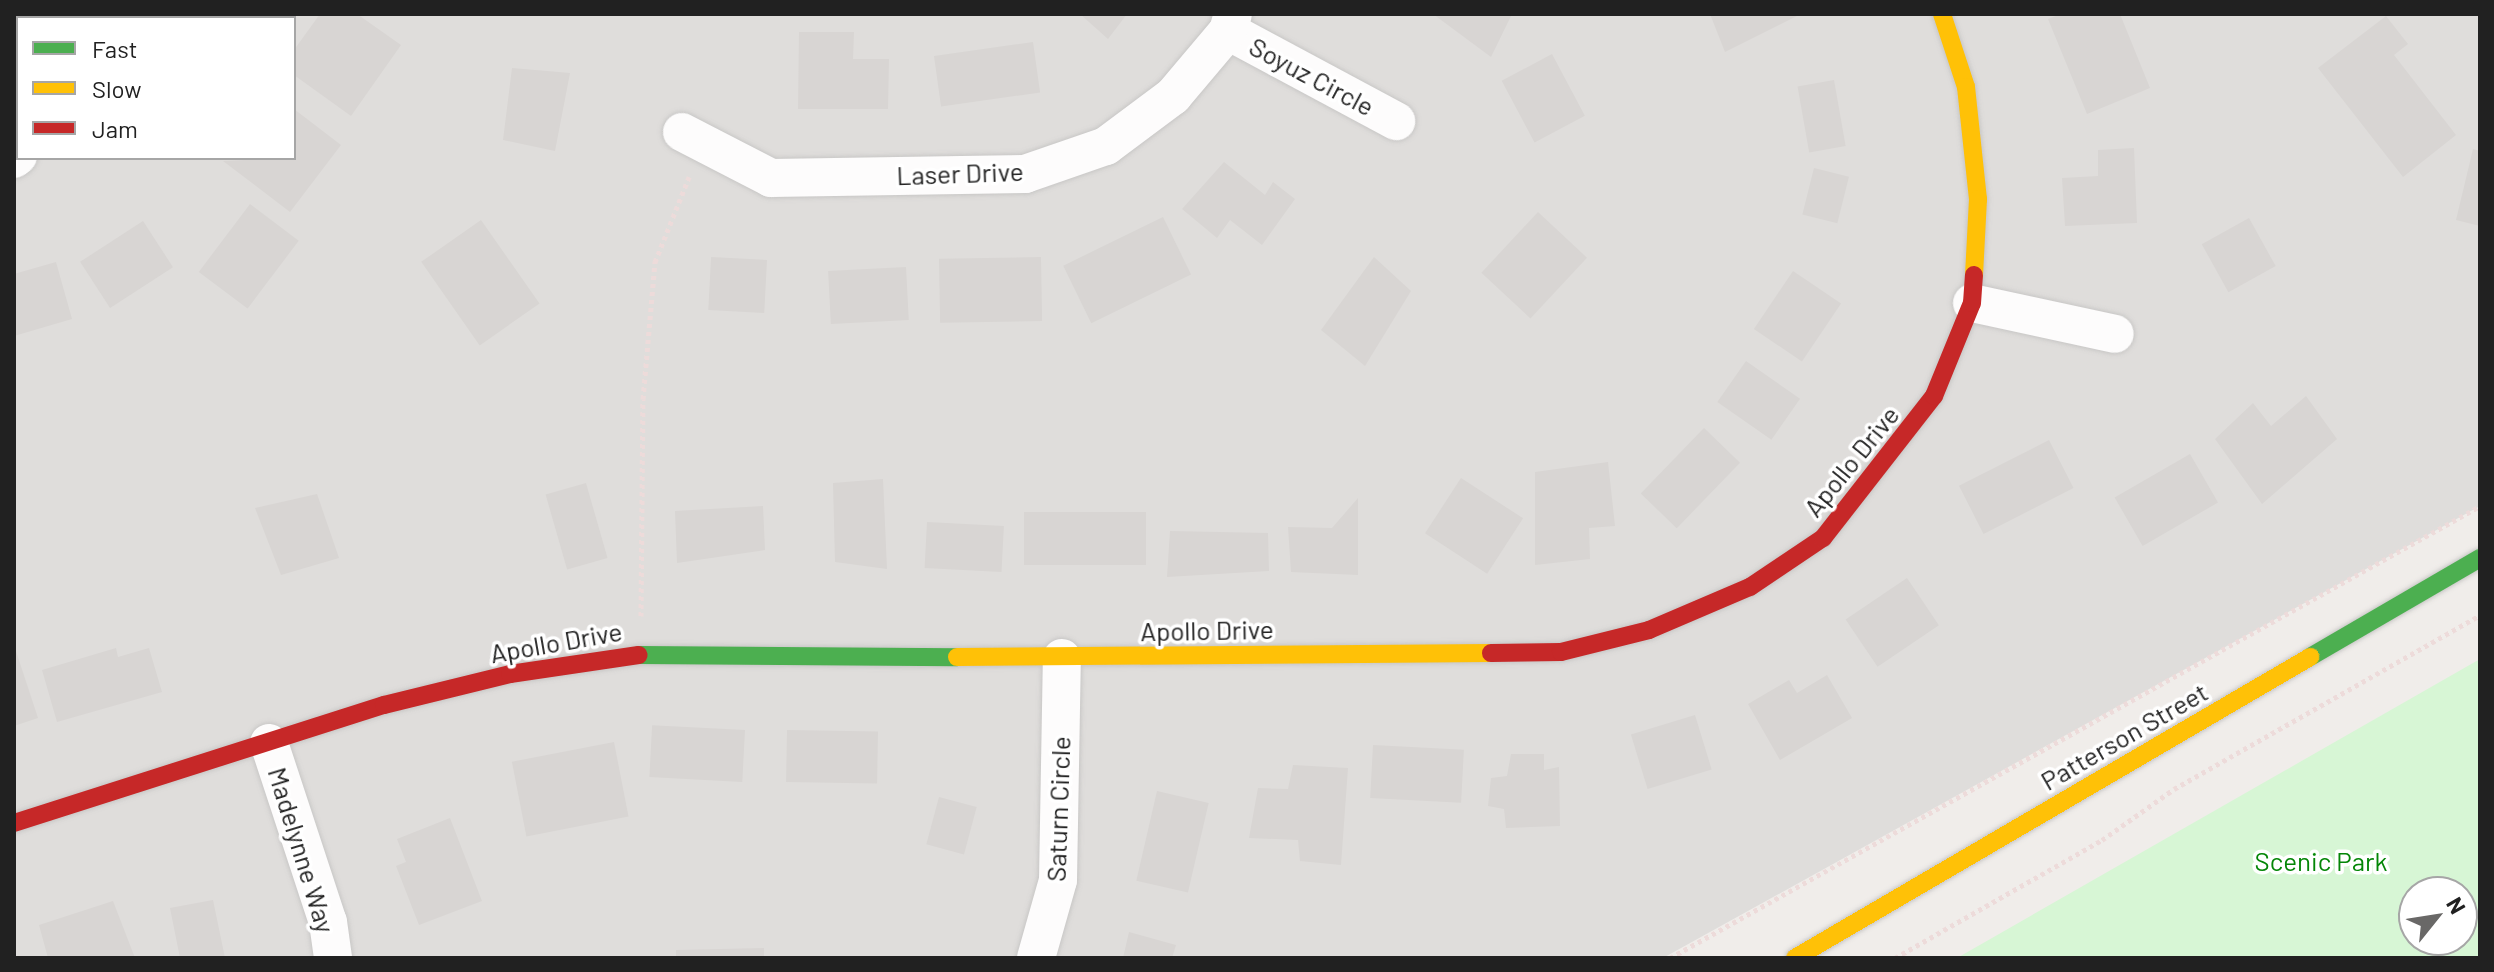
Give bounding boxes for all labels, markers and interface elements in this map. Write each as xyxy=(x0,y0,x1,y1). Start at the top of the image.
legend xyxy=(16,16,296,160)
street label: Soyuz Circle xyxy=(1244,30,1380,122)
text: Fast xyxy=(92,34,137,63)
text: Slow xyxy=(92,74,141,103)
text: Jam xyxy=(92,114,138,143)
street label: Laser Drive xyxy=(896,155,1024,191)
street label: Apollo Drive xyxy=(1797,399,1905,523)
street label: Apollo Drive xyxy=(1140,613,1274,647)
street label: Apollo Drive xyxy=(488,615,624,669)
street label: Patterson Street xyxy=(2035,676,2213,796)
street label: Saturn Circle xyxy=(1040,736,1076,882)
street label: Madelynne Way xyxy=(262,763,342,937)
park label: Scenic Park xyxy=(2255,845,2387,877)
north arrow xyxy=(2398,876,2478,956)
text: N xyxy=(2442,892,2472,918)

